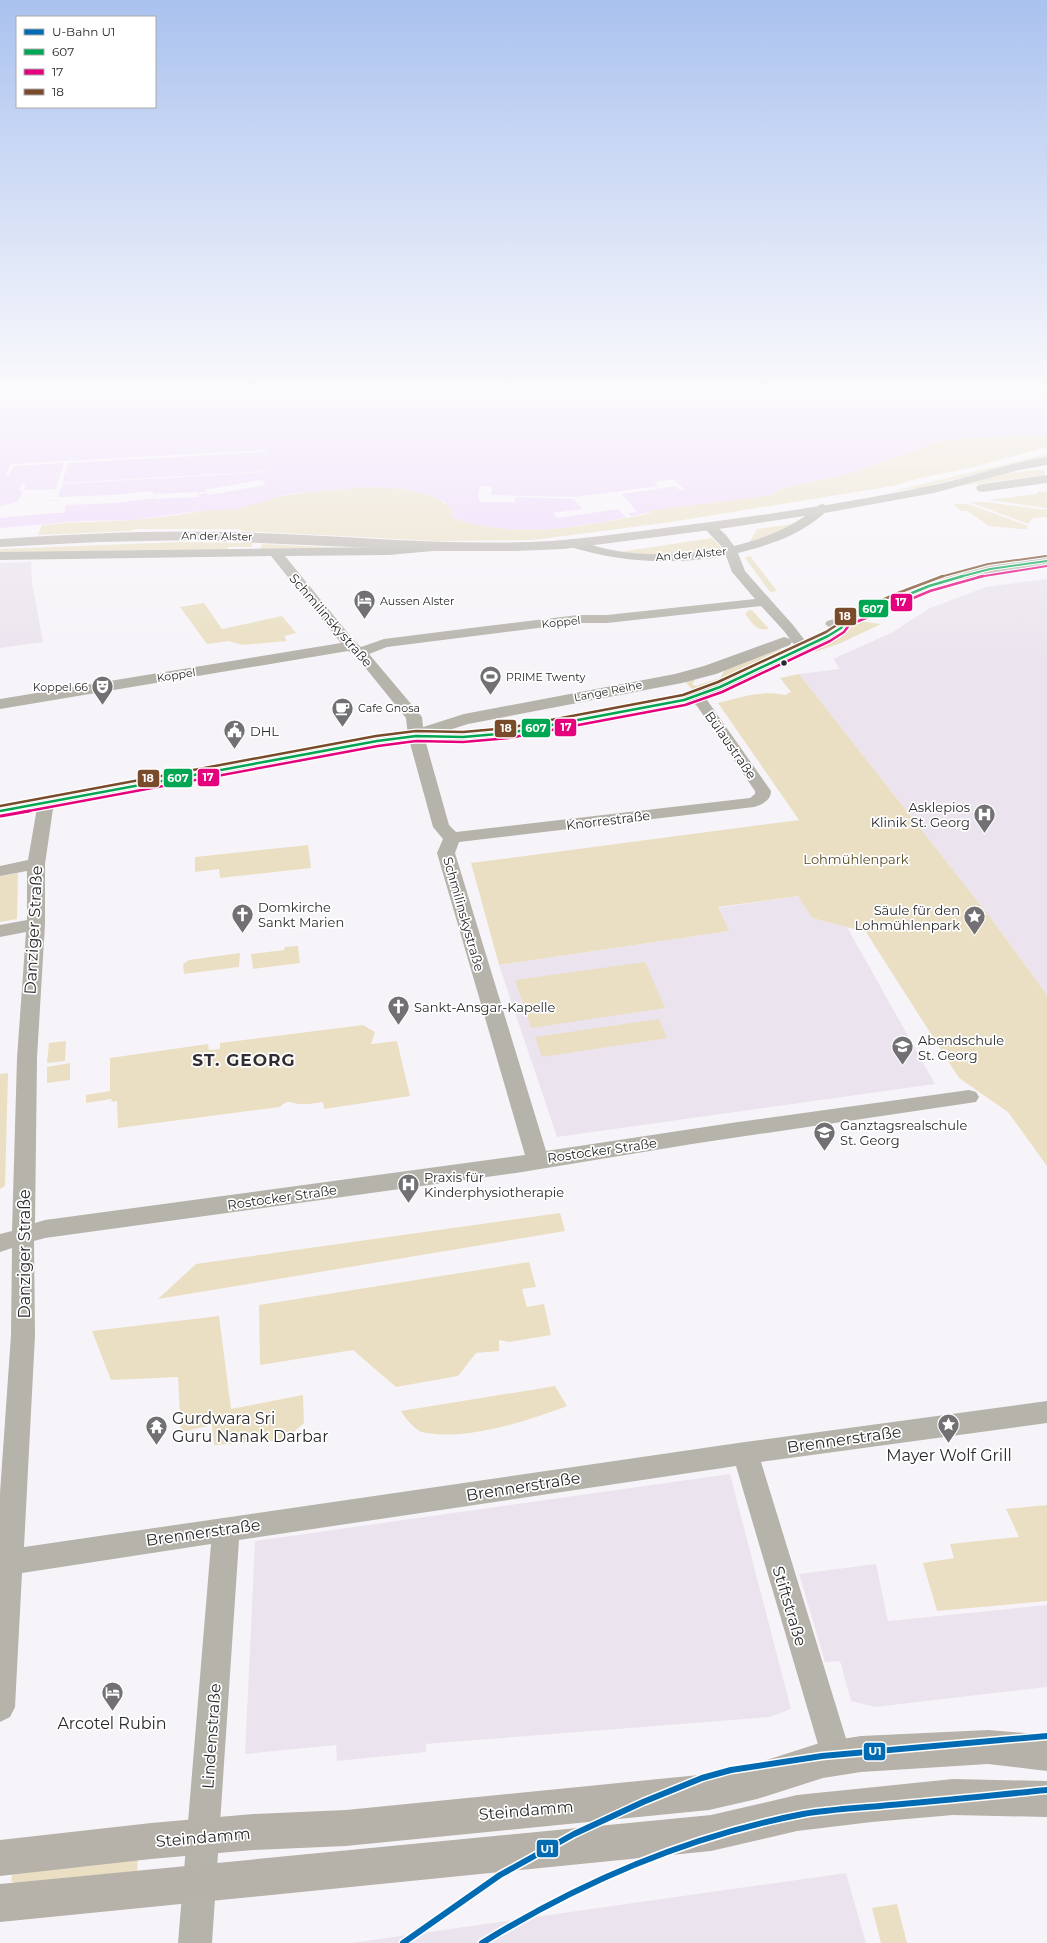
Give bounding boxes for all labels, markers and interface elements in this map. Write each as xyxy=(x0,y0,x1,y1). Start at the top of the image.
legend xyxy=(16,16,156,108)
text: U-Bahn U1 xyxy=(52,24,115,39)
text: 607 xyxy=(52,44,74,59)
text: 17 xyxy=(52,64,63,79)
text: 18 xyxy=(52,84,64,99)
street label: An der Alster xyxy=(181,528,253,544)
street label: An der Alster xyxy=(655,544,727,564)
street label: Schmilinskystraße xyxy=(286,570,376,670)
hotel icon: Aussen Alster xyxy=(351,588,377,621)
line badge: 17 xyxy=(890,593,913,612)
place label: Aussen Alster xyxy=(380,594,454,608)
text: 17 xyxy=(895,595,907,609)
line badge: 607 xyxy=(858,599,889,618)
text: 607 xyxy=(862,602,884,616)
line badge: 18 xyxy=(834,607,857,626)
text: 18 xyxy=(839,609,851,623)
street label: Koppel xyxy=(541,613,581,631)
unlabelled marker xyxy=(779,658,789,668)
sports icon: PRIME Twenty xyxy=(478,664,504,697)
street label: Koppel xyxy=(156,665,196,685)
place label: PRIME Twenty xyxy=(506,670,585,684)
theatre icon: Koppel 66 xyxy=(90,674,116,707)
street label: Lange Reihe xyxy=(573,677,644,704)
place label: Koppel 66 xyxy=(33,680,88,694)
cafe icon: Cafe Gnosa xyxy=(330,695,356,728)
place label: Cafe Gnosa xyxy=(358,701,420,715)
street label: Bülaustraße xyxy=(702,708,760,782)
public building icon: DHL xyxy=(222,718,248,751)
line badge: 607 xyxy=(521,718,551,738)
line badge: 17 xyxy=(554,718,577,737)
line badge: 18 xyxy=(494,719,517,738)
text: 17 xyxy=(560,720,572,734)
text: 18 xyxy=(500,721,512,735)
text: 607 xyxy=(525,721,547,735)
place label: DHL xyxy=(250,723,279,739)
line badge: 607 xyxy=(163,768,193,788)
line badge: 17 xyxy=(197,768,220,787)
line badge: 18 xyxy=(137,769,160,788)
text: 17 xyxy=(202,770,214,784)
text: 18 xyxy=(142,771,154,785)
text: 607 xyxy=(167,771,189,785)
place label: Asklepios Klinik St. Georg xyxy=(871,799,970,830)
hospital icon: Asklepios Klinik St. Georg xyxy=(972,801,998,834)
street label: Knorrestraße xyxy=(565,807,651,833)
park label: Lohmühlenpark xyxy=(803,851,909,867)
street label: Schmilinskystraße xyxy=(440,855,488,973)
street label: Danziger Straße xyxy=(21,865,46,995)
place label: Domkirche Sankt Marien xyxy=(258,899,344,930)
church icon: Domkirche Sankt Marien xyxy=(229,901,255,934)
place label: Säule für den Lohmühlenpark xyxy=(855,902,960,933)
place icon: Säule für den Lohmühlenpark xyxy=(962,904,988,937)
church icon: Sankt-Ansgar-Kapelle xyxy=(386,994,412,1027)
place label: Sankt-Ansgar-Kapelle xyxy=(414,999,556,1015)
place label: Abendschule St. Georg xyxy=(918,1032,1004,1063)
school or university icon: Abendschule St. Georg xyxy=(890,1034,916,1067)
district label: ST. GEORG xyxy=(192,1050,296,1070)
place label: Ganztagsrealschule St. Georg xyxy=(840,1117,968,1148)
school or university icon: Ganztagsrealschule St. Georg xyxy=(811,1119,837,1152)
street label: Rostocker Straße xyxy=(546,1134,658,1166)
place label: Praxis für Kinderphysiotherapie xyxy=(424,1169,564,1200)
hospital icon: Praxis für Kinderphysiotherapie xyxy=(396,1171,422,1204)
street label: Rostocker Straße xyxy=(226,1181,338,1213)
street label: Danziger Straße xyxy=(15,1189,34,1319)
place label: Gurdwara Sri Guru Nanak Darbar xyxy=(172,1409,329,1446)
place icon: Mayer Wolf Grill xyxy=(936,1412,962,1445)
temple icon: Gurdwara Sri Guru Nanak Darbar xyxy=(143,1414,169,1447)
street label: Brennerstraße xyxy=(786,1422,903,1457)
place label: Mayer Wolf Grill xyxy=(886,1446,1012,1465)
street label: Brennerstraße xyxy=(465,1468,582,1505)
street label: Brennerstraße xyxy=(145,1515,262,1550)
street label: Stiftstraße xyxy=(768,1564,811,1648)
hotel icon: Arcotel Rubin xyxy=(99,1680,125,1713)
street label: Lindenstraße xyxy=(198,1683,225,1789)
place label: Arcotel Rubin xyxy=(57,1714,167,1733)
line badge: U1 xyxy=(863,1742,886,1761)
text: U1 xyxy=(869,1744,881,1758)
street label: Steindamm xyxy=(478,1797,574,1824)
street label: Steindamm xyxy=(155,1824,251,1851)
line badge: U1 xyxy=(536,1839,559,1858)
text: U1 xyxy=(541,1842,553,1856)

